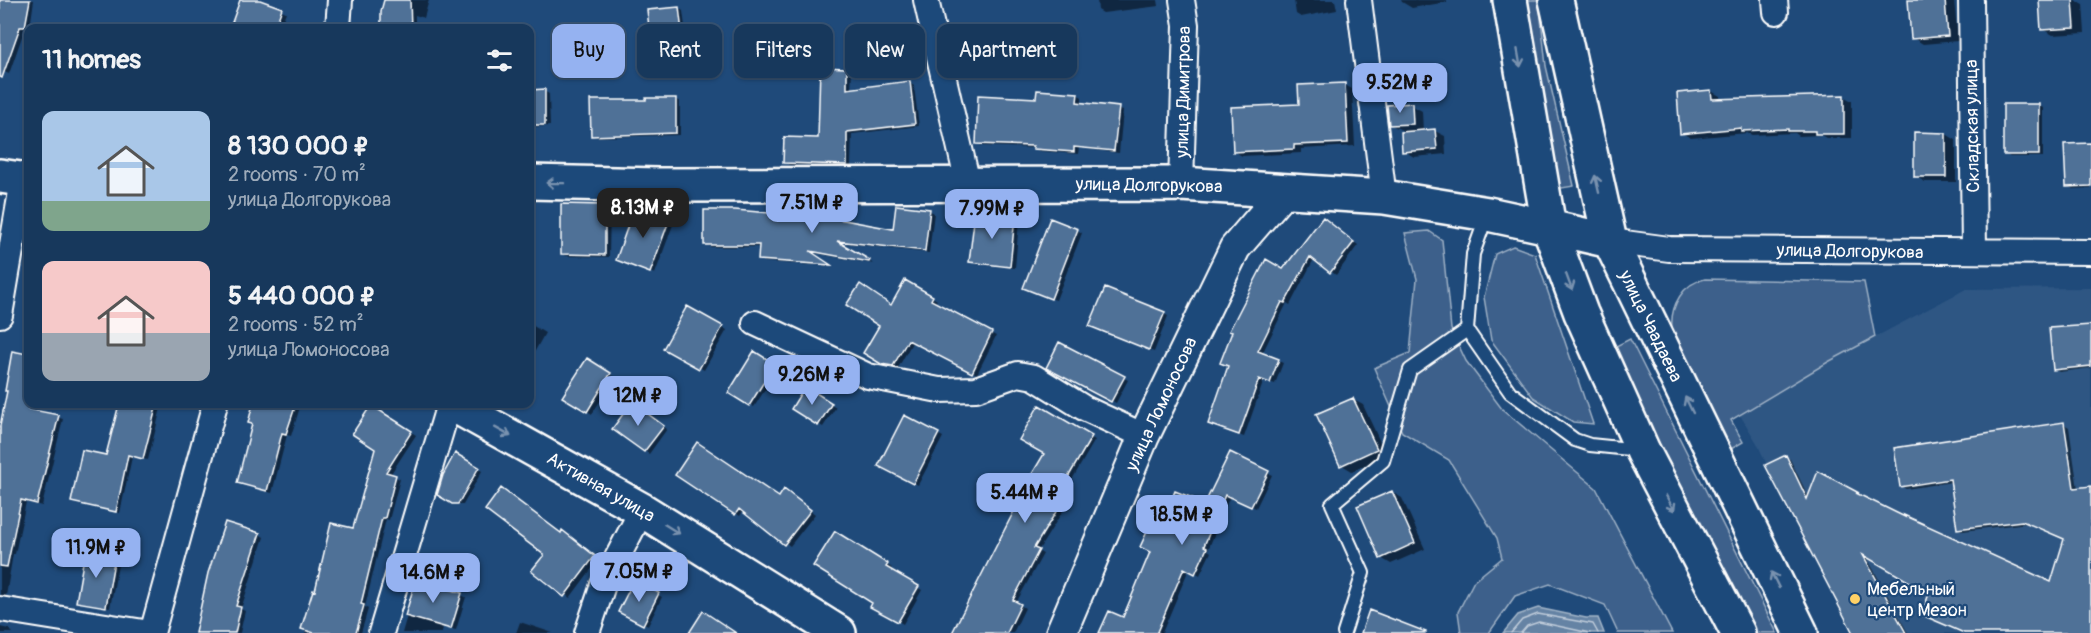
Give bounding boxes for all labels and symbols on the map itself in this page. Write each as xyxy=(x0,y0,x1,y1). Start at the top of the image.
street label: улица Димитрова xyxy=(1171,26,1196,159)
one-way arrow xyxy=(1514,47,1525,67)
street label: Складская улица xyxy=(1960,59,1985,193)
pin: 9.52M ₽ xyxy=(1345,63,1455,114)
street label: улица Долгорукова xyxy=(1074,173,1223,198)
one-way arrow xyxy=(1591,174,1602,194)
one-way arrow xyxy=(545,177,565,188)
pin: 7.51M ₽ xyxy=(757,183,867,234)
pin: 8.13M ₽ xyxy=(588,188,698,239)
pin: 7.99M ₽ xyxy=(937,189,1047,240)
street label: улица Долгорукова xyxy=(1775,239,1924,264)
street label: улица Чаадаева xyxy=(1613,266,1688,386)
one-way arrow xyxy=(1565,272,1576,291)
street label: улица Ломоносова xyxy=(1120,333,1203,476)
pin: 9.26M ₽ xyxy=(757,355,867,406)
pin: 12M ₽ xyxy=(596,376,680,427)
one-way arrow xyxy=(1683,397,1695,415)
one-way arrow xyxy=(494,426,511,438)
street label: Активная улица xyxy=(542,447,659,528)
pin: 5.44M ₽ xyxy=(970,473,1080,524)
one-way arrow xyxy=(1665,493,1676,511)
pin: 18.5M ₽ xyxy=(1127,495,1237,546)
one-way arrow xyxy=(663,523,680,535)
pin: 11.9M ₽ xyxy=(41,528,151,579)
pin: 7.05M ₽ xyxy=(584,552,694,603)
pin: 14.6M ₽ xyxy=(378,553,488,604)
one-way arrow xyxy=(1769,572,1781,590)
place label: Мебельный центр Мезон xyxy=(1867,578,1967,622)
marker: Мебельный центр Мезон xyxy=(1848,592,1862,606)

